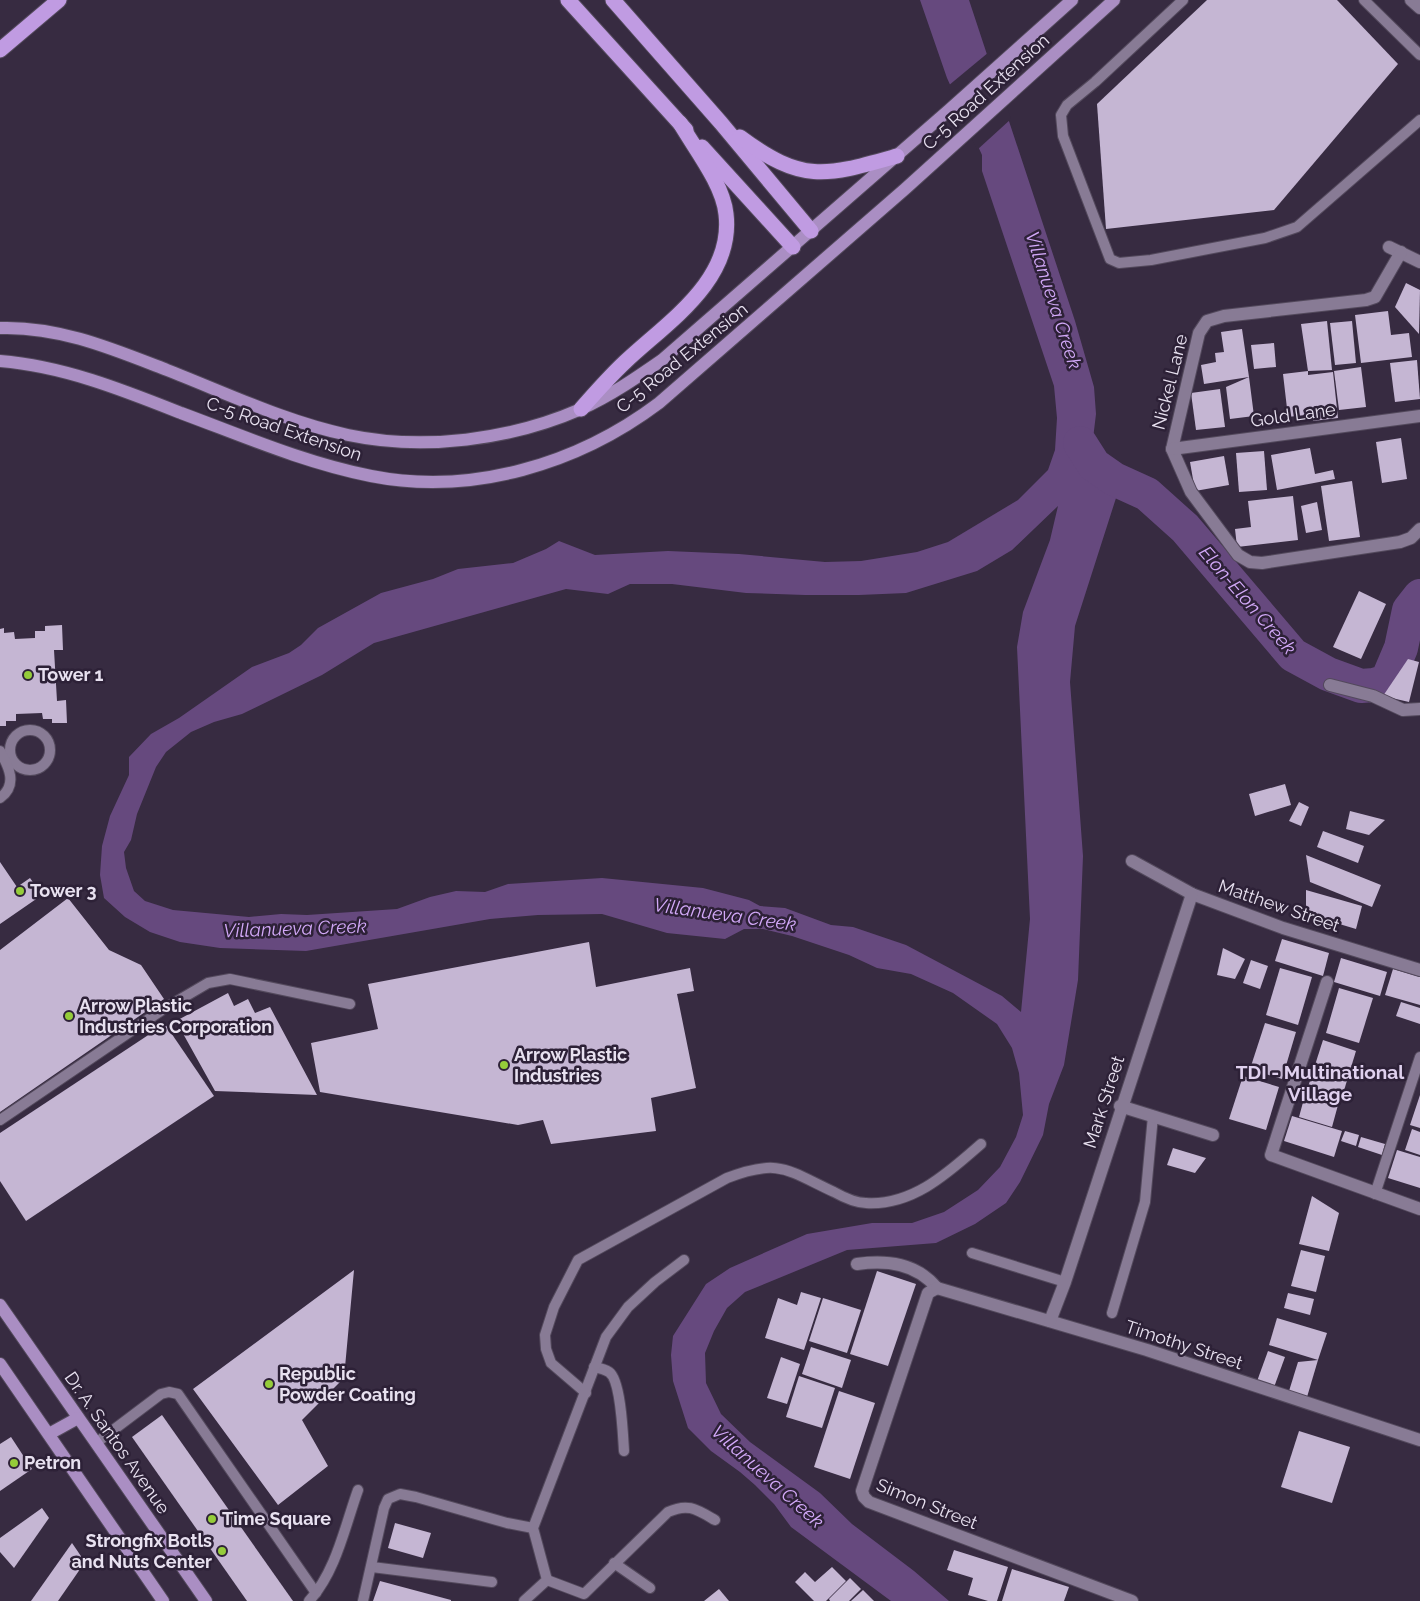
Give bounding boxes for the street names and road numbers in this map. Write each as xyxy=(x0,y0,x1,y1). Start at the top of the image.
street label: C-5 Road Extension xyxy=(918,29,1053,154)
street label: C-5 Road Extension xyxy=(612,298,752,417)
street label: Nickel Lane xyxy=(1148,332,1192,432)
street label: C-5 Road Extension xyxy=(204,392,365,465)
street label: Gold Lane xyxy=(1249,398,1337,431)
street label: Matthew Street xyxy=(1216,875,1343,936)
street label: Mark Street xyxy=(1079,1053,1128,1151)
street label: Timothy Street xyxy=(1123,1316,1245,1373)
street label: Dr. A. Santos Avenue xyxy=(60,1368,175,1518)
street label: Simon Street xyxy=(874,1474,981,1533)

